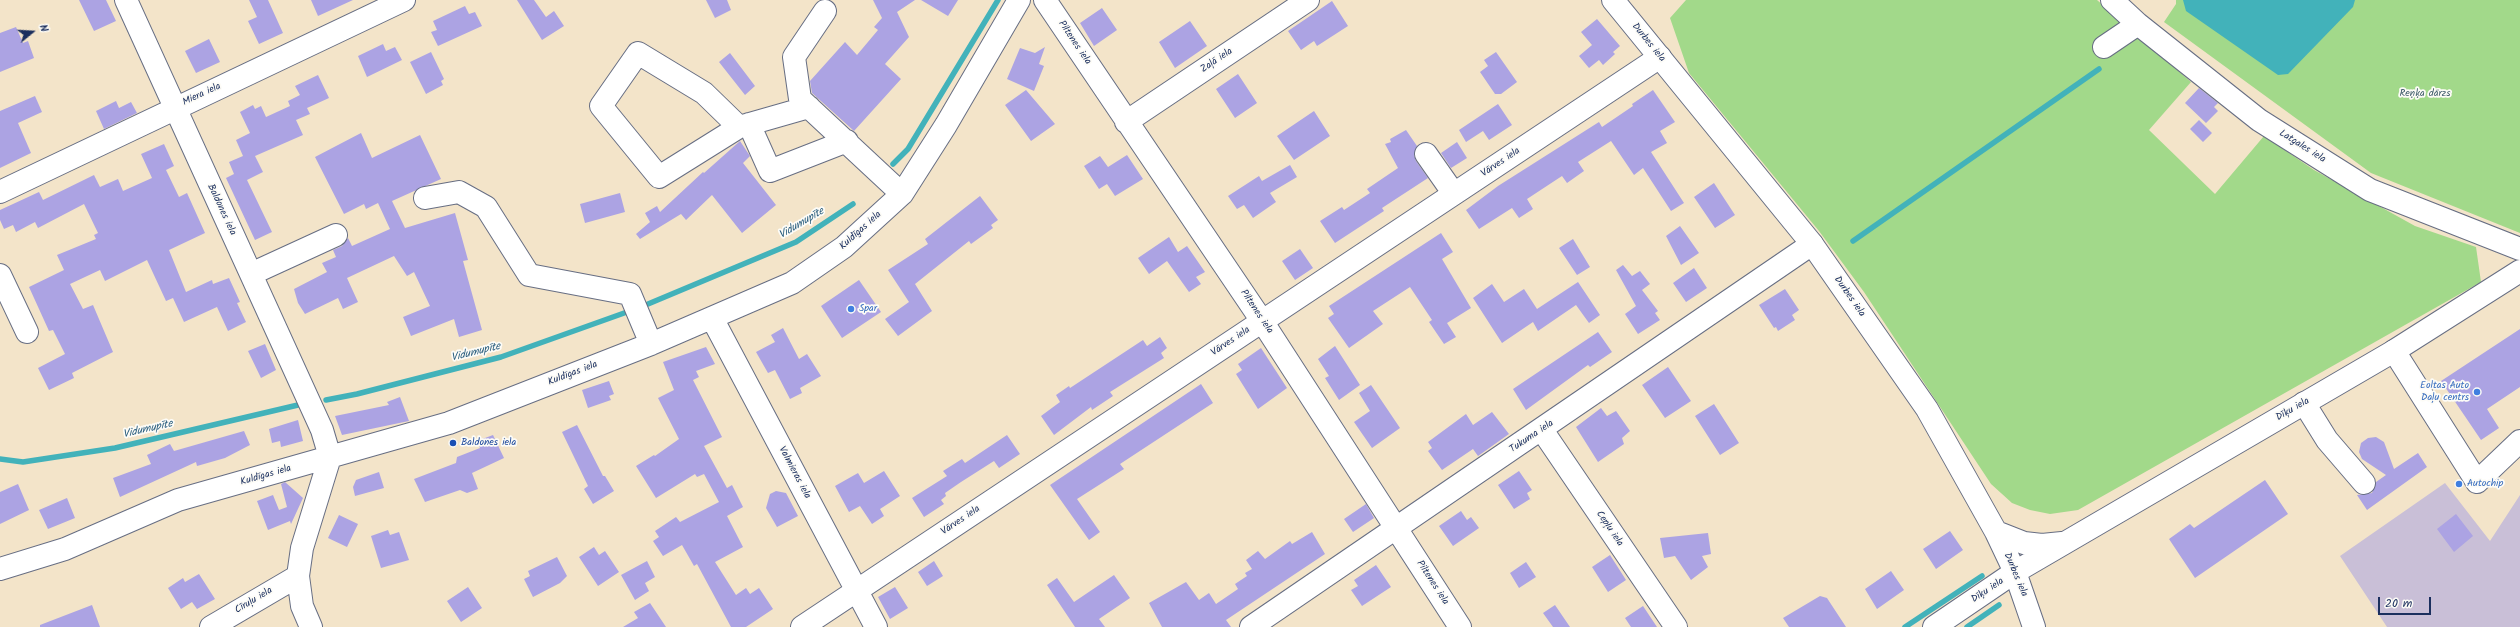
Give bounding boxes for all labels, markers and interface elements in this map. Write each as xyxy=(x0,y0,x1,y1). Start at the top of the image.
north arrow xyxy=(12,12,52,52)
street label: Piltenes iela xyxy=(1055,19,1093,67)
street label: Durbes iela xyxy=(1629,21,1667,65)
text: N xyxy=(34,22,53,34)
street label: Zaļā iela xyxy=(1199,46,1235,76)
street label: Miera iela xyxy=(181,81,223,109)
park label: Reņķa dārzs xyxy=(2400,88,2450,100)
street label: Latgales iela xyxy=(2276,128,2328,166)
street label: Vārves iela xyxy=(1479,146,1523,180)
street label: Baldones iela xyxy=(204,182,238,238)
water label: Vidumupīte xyxy=(777,205,827,243)
street label: Kuldīgas iela xyxy=(838,209,884,253)
street label: Durbes iela xyxy=(1831,274,1867,320)
street label: Piltenes iela xyxy=(1237,288,1275,336)
place label: Spar xyxy=(859,303,877,315)
marker: Spar xyxy=(846,304,856,314)
street label: Vārves iela xyxy=(1209,325,1253,359)
water label: Vidumupīte xyxy=(450,341,502,365)
street label: Kuldīgas iela xyxy=(546,359,600,389)
place label: Eoltas Auto Daļu centrs xyxy=(2420,380,2469,404)
marker: Eoltas Auto Daļu centrs xyxy=(2472,387,2482,397)
street label: Dīķu iela xyxy=(2274,396,2312,424)
water label: Vidumupīte xyxy=(122,418,174,442)
street label: Tukuma iela xyxy=(1508,418,1556,456)
place label: Baldones iela xyxy=(461,437,516,449)
marker: Baldones iela xyxy=(448,438,458,448)
street label: Valmieras iela xyxy=(775,445,813,501)
street label: Kuldīgas iela xyxy=(239,463,293,489)
place label: Autochip xyxy=(2467,478,2503,490)
marker: Autochip xyxy=(2454,479,2464,489)
street label: Vārves iela xyxy=(939,504,983,538)
street label: Cepļu iela xyxy=(1593,509,1625,549)
street label: Durbes iela xyxy=(2000,551,2030,599)
street label: Piltenes iela xyxy=(1413,558,1451,608)
street label: Dīķu iela xyxy=(1969,576,2007,606)
street label: Cīruļu iela xyxy=(233,585,275,617)
scale bar xyxy=(2380,589,2433,615)
text: 20 m xyxy=(2385,594,2412,613)

